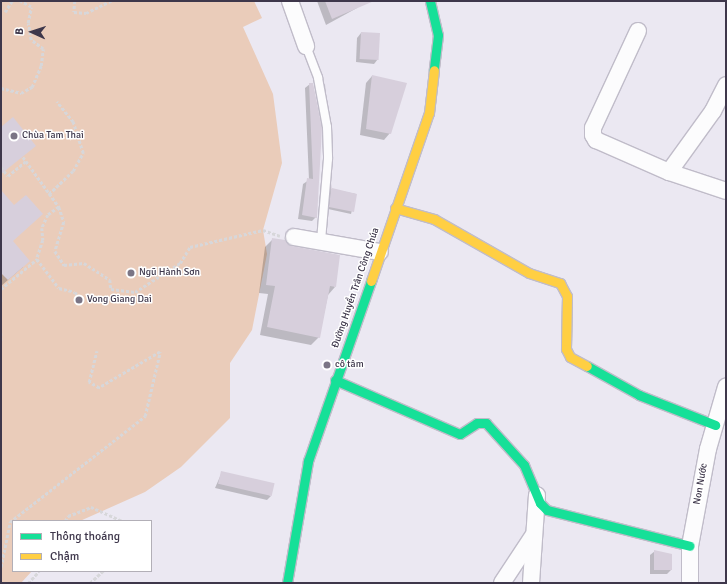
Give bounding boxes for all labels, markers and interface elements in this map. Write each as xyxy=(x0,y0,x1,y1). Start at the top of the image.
north arrow xyxy=(12,12,52,52)
text: B xyxy=(13,28,26,35)
place label: Chùa Tam Thai xyxy=(22,130,84,142)
marker: Chùa Tam Thai xyxy=(9,131,19,141)
street label: Đường Huyền Trân Công Chúa xyxy=(330,226,382,350)
place label: Ngũ Hành Sơn xyxy=(139,267,200,279)
marker: Ngũ Hành Sơn xyxy=(126,268,136,278)
place label: Vong Giang Dai xyxy=(87,294,152,306)
marker: Vong Giang Dai xyxy=(74,295,84,305)
place label: cô tâm xyxy=(335,359,364,371)
marker: cô tâm xyxy=(322,360,332,370)
street label: Non Nước xyxy=(691,462,711,506)
legend xyxy=(12,520,152,572)
text: Thông thoáng xyxy=(50,529,120,544)
text: Chậm xyxy=(50,549,79,564)

